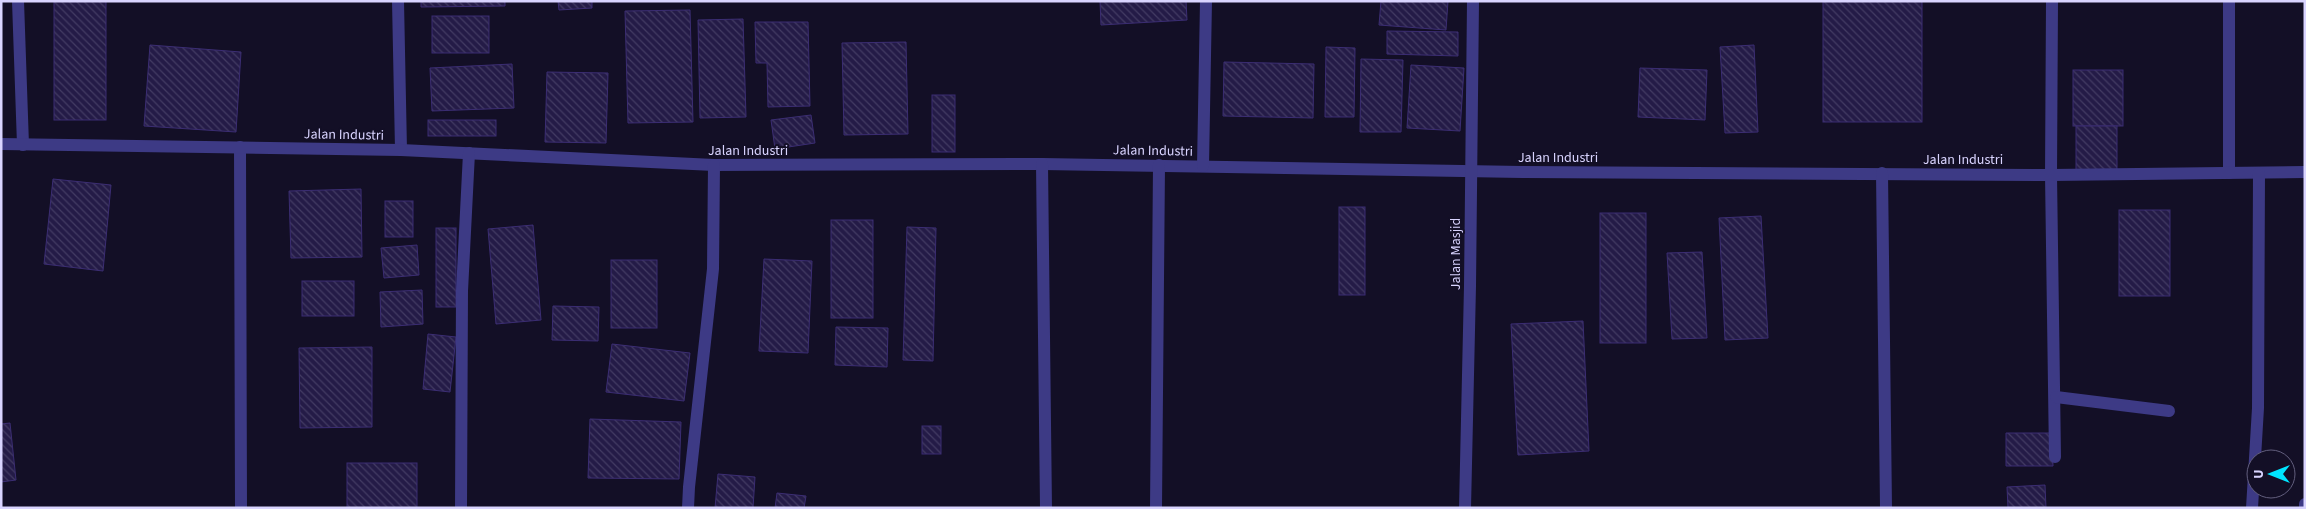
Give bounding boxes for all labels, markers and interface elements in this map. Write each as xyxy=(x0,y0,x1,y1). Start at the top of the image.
street label: Jalan Industri xyxy=(304,124,384,146)
street label: Jalan Industri xyxy=(1113,140,1193,162)
street label: Jalan Industri xyxy=(708,141,788,161)
street label: Jalan Industri xyxy=(1518,148,1598,168)
street label: Jalan Industri xyxy=(1923,150,2003,170)
street label: Jalan Masjid xyxy=(1446,218,1466,290)
north arrow xyxy=(2246,449,2296,499)
text: U xyxy=(2249,469,2269,479)

